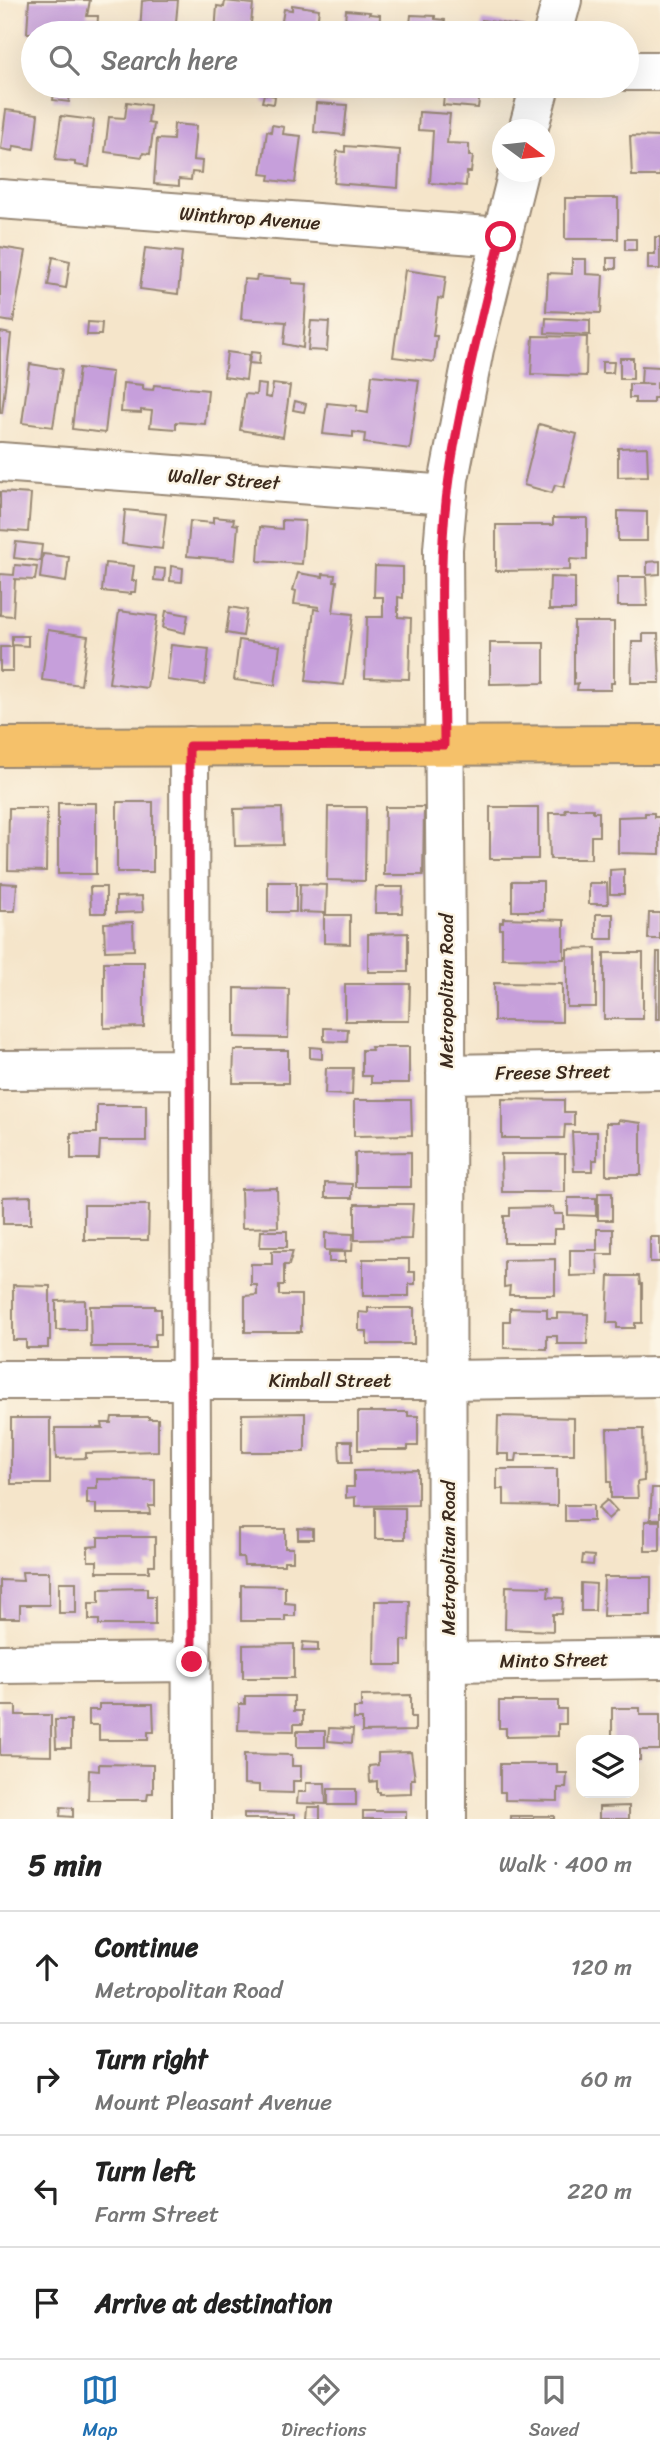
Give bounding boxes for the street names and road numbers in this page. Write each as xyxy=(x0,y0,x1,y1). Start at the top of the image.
street label: Winthrop Avenue xyxy=(178,197,322,239)
street label: Waller Street xyxy=(167,459,282,499)
street label: Metropolitan Road xyxy=(430,912,463,1068)
street label: Freese Street xyxy=(495,1054,611,1090)
street label: Kimball Street xyxy=(269,1364,391,1397)
street label: Metropolitan Road xyxy=(432,1479,465,1635)
street label: Minto Street xyxy=(499,1643,609,1677)

